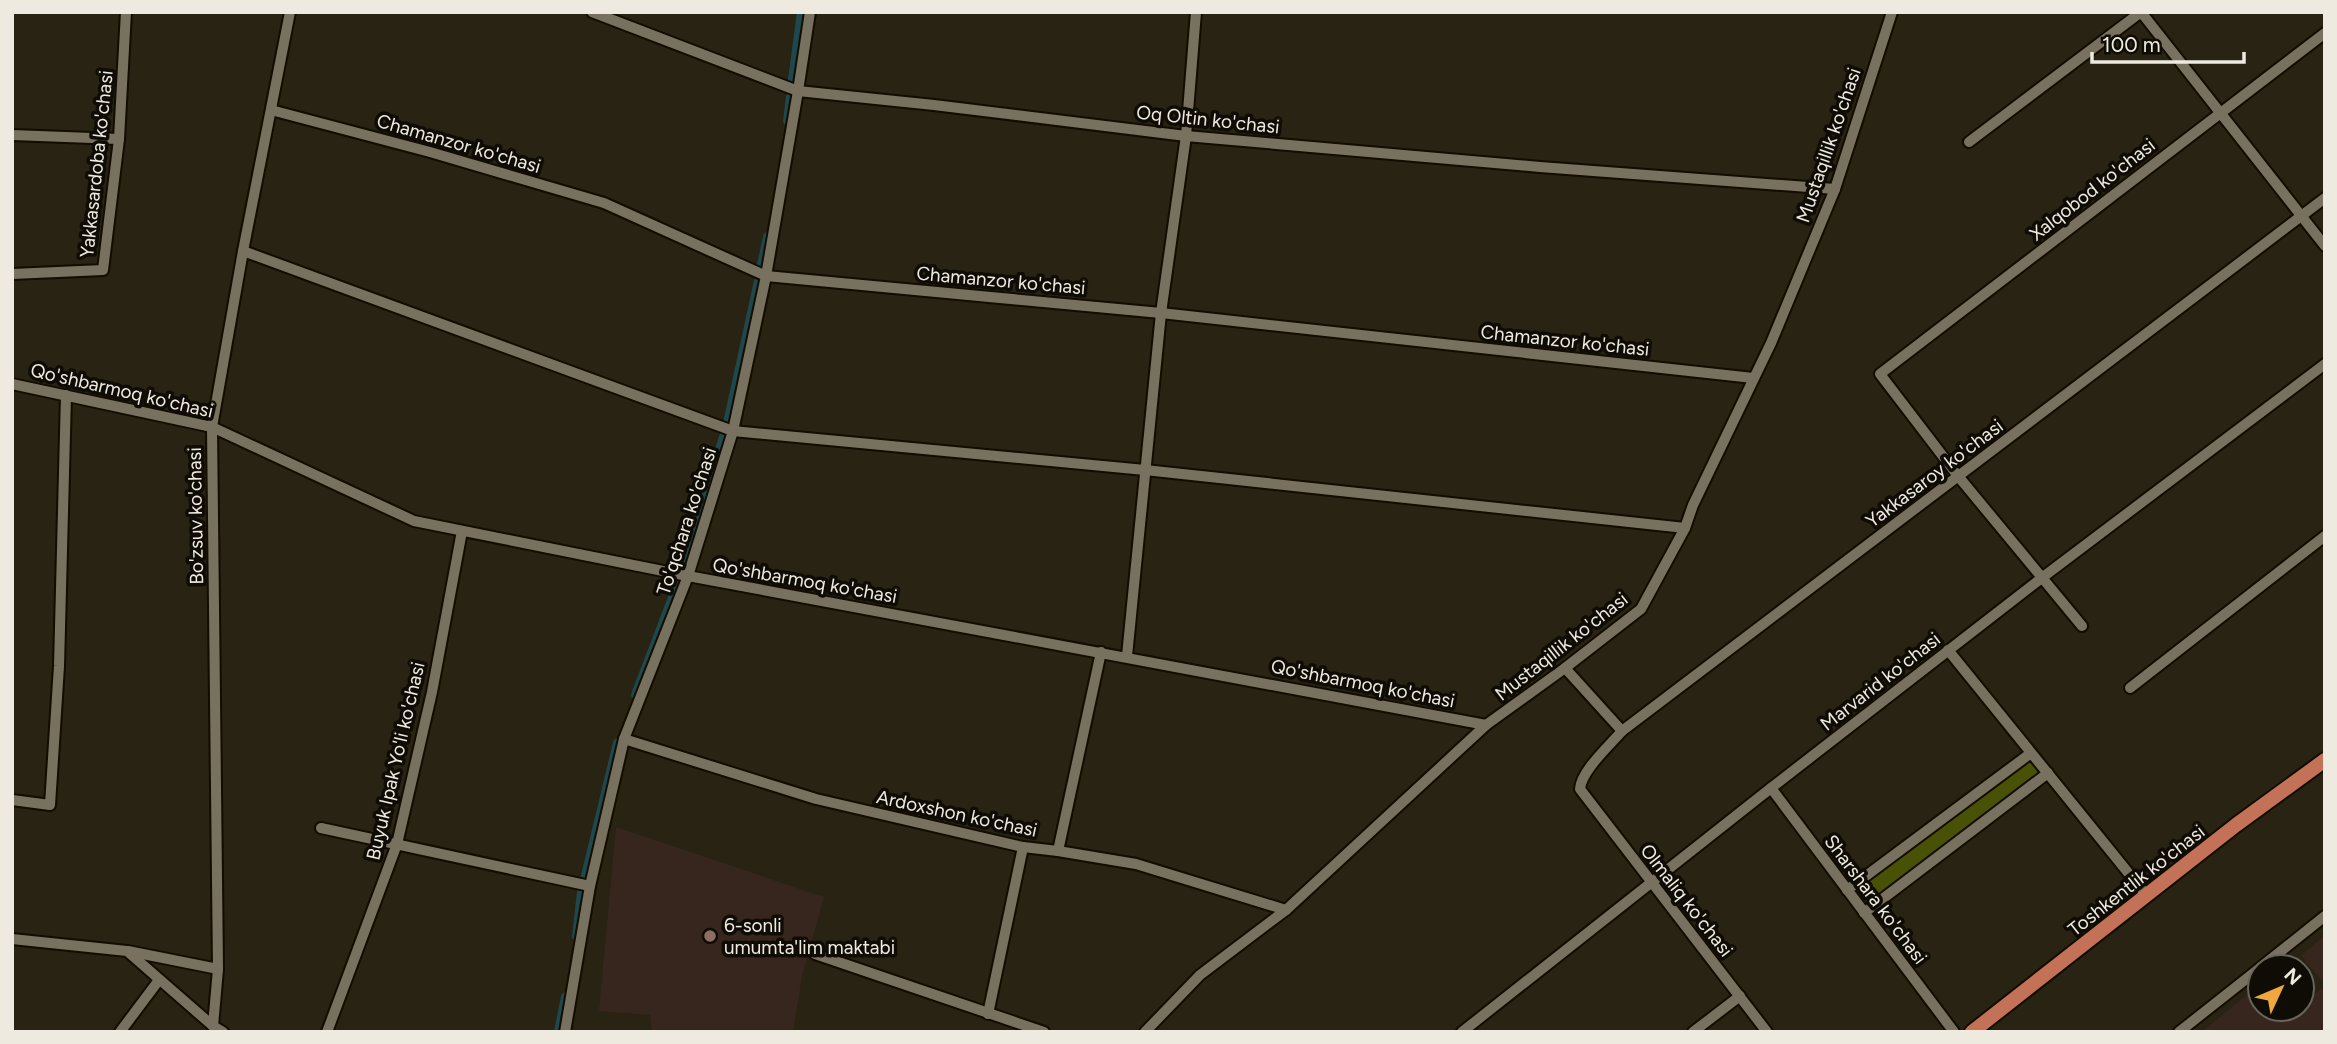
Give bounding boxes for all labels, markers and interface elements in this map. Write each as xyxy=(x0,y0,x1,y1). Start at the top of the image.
scale bar xyxy=(2092,21,2244,65)
text: 100 m xyxy=(2102,32,2161,57)
street label: Mustaqillik ko'chasi xyxy=(1791,65,1866,226)
street label: Yakkasardoba ko'chasi xyxy=(75,69,118,259)
street label: Oq Oltin ko'chasi xyxy=(1135,101,1281,138)
street label: Chamanzor ko'chasi xyxy=(374,109,544,178)
street label: Xalqobod ko'chasi xyxy=(2025,133,2160,245)
street label: Chamanzor ko'chasi xyxy=(915,262,1086,299)
street label: Chamanzor ko'chasi xyxy=(1479,320,1650,361)
street label: Qo'shbarmoq ko'chasi xyxy=(28,358,216,423)
street label: Yakkasaroy ko'chasi xyxy=(1861,414,2008,533)
street label: To'qchara ko'chasi xyxy=(652,444,721,598)
street label: Bo'zsuv ko'chasi xyxy=(183,447,208,585)
street label: Qo'shbarmoq ko'chasi xyxy=(711,553,899,608)
street label: Mustaqillik ko'chasi xyxy=(1490,587,1632,705)
street label: Marvarid ko'chasi xyxy=(1816,627,1945,735)
street label: Qo'shbarmoq ko'chasi xyxy=(1269,654,1457,713)
street label: Buyuk Ipak Yo'li ko'chasi xyxy=(361,660,430,862)
street label: Ardoxshon ko'chasi xyxy=(874,785,1039,842)
street label: Toshkentlik ko'chasi xyxy=(2063,820,2209,941)
street label: Sharshara ko'chasi xyxy=(1819,830,1932,969)
street label: Olmaliq ko'chasi xyxy=(1635,839,1738,961)
place label: 6-sonli umumta'lim maktabi xyxy=(724,914,895,959)
marker: 6-sonli umumta'lim maktabi xyxy=(702,928,718,944)
north arrow xyxy=(2246,953,2316,1023)
text: N xyxy=(2279,963,2306,990)

